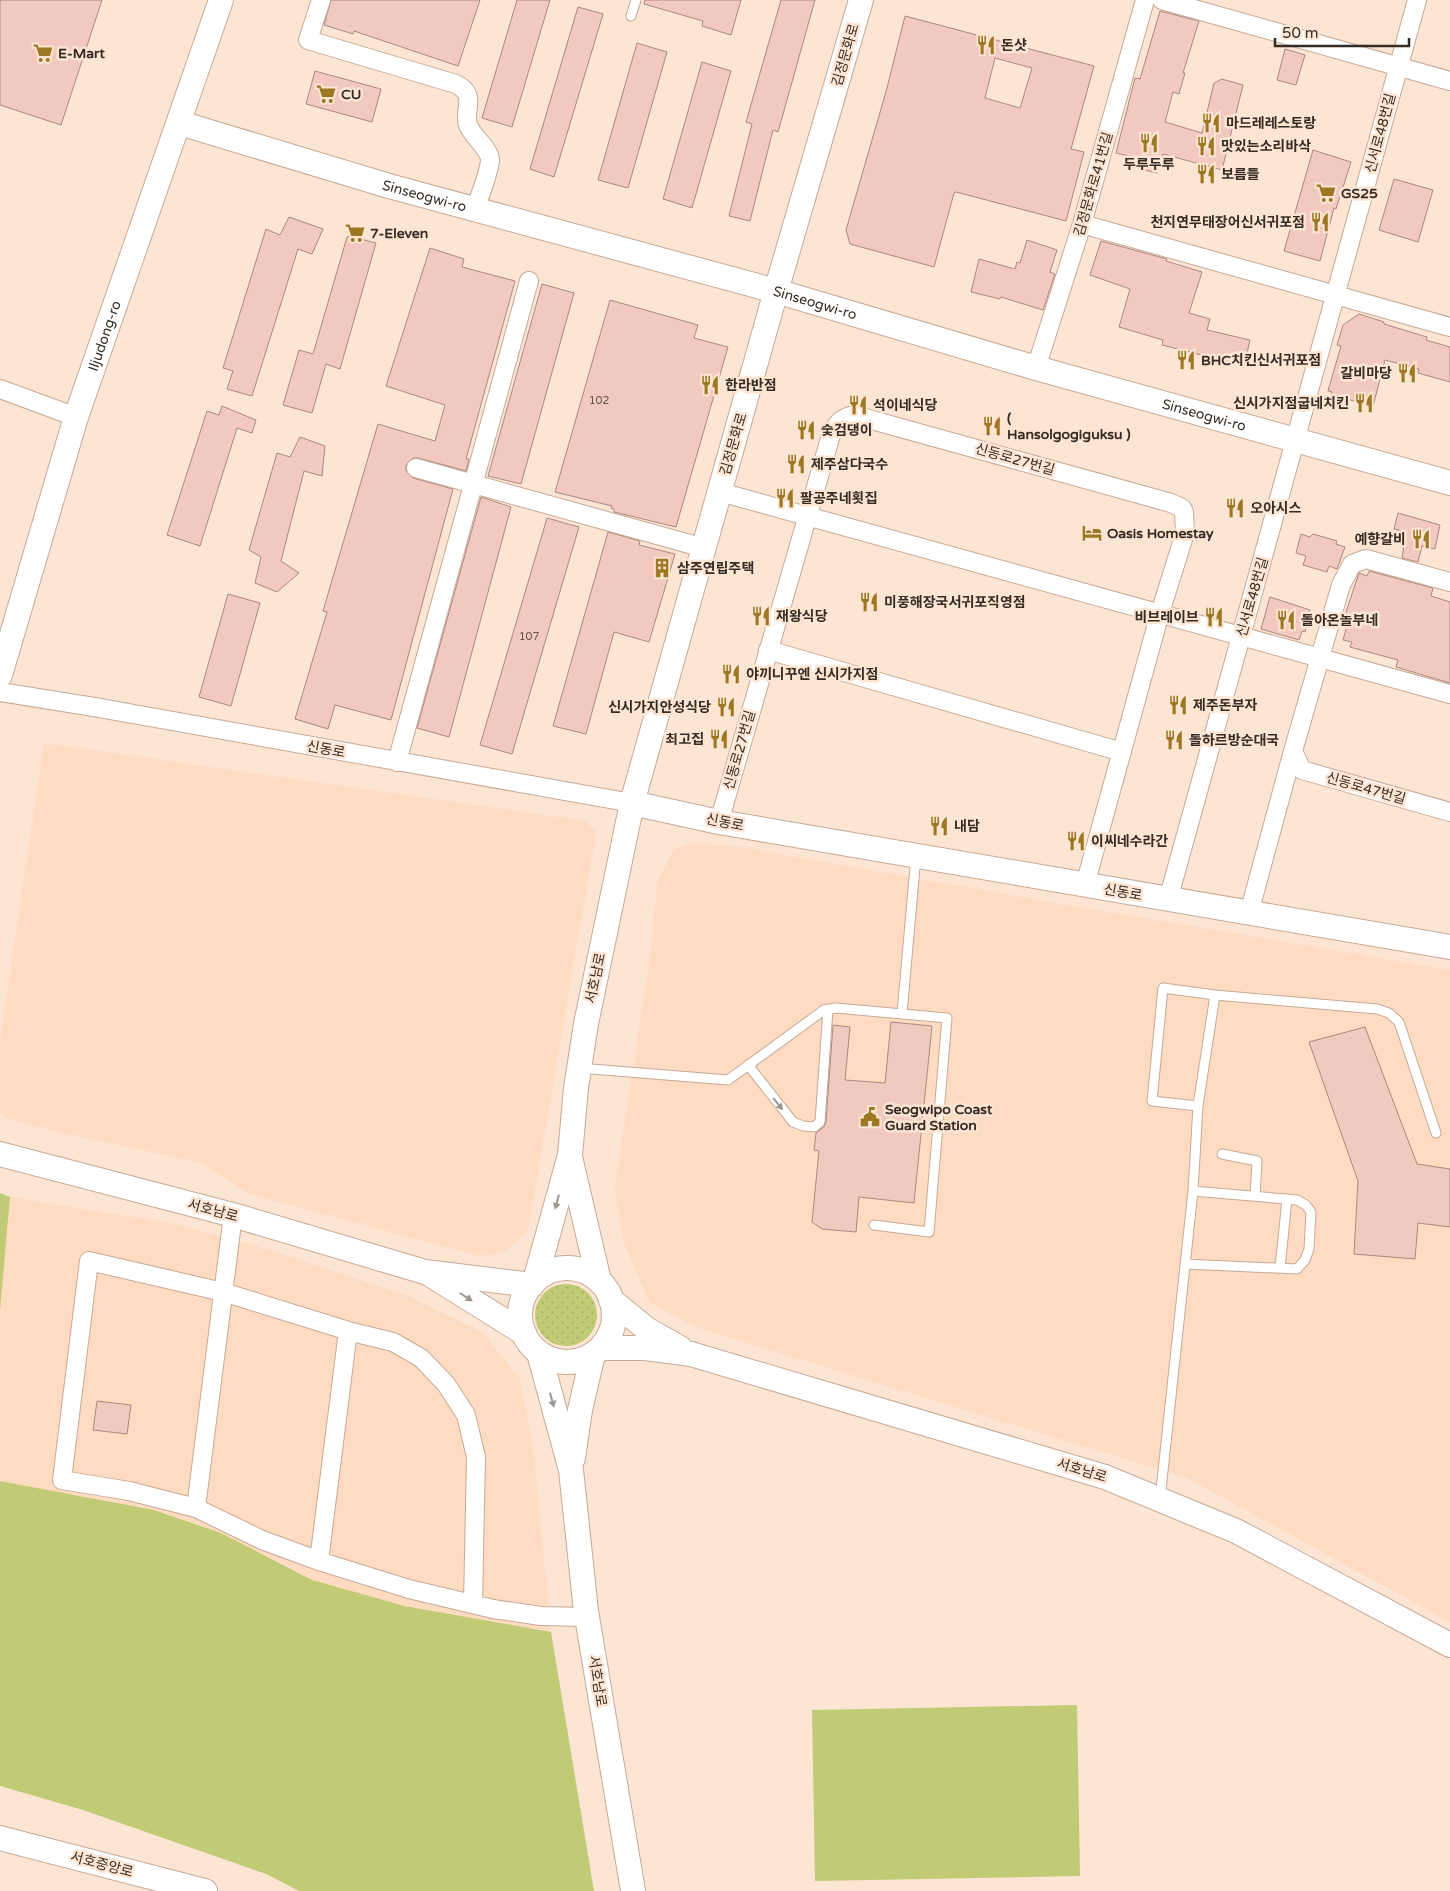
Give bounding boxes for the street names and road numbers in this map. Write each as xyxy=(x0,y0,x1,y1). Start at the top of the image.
street label: 김정문화로 xyxy=(828,22,863,88)
street label: 신서로48번길 xyxy=(1362,91,1399,175)
street label: 김정문화로41번길 xyxy=(1070,130,1117,238)
street label: Sinseogwi-ro xyxy=(380,176,468,216)
street label: Sinseogwi-ro xyxy=(771,283,859,323)
street label: Iljudong-ro xyxy=(85,298,125,373)
street label: Sinseogwi-ro xyxy=(1160,395,1248,435)
street label: 김정문화로 xyxy=(716,411,751,477)
street label: 신동로27번길 xyxy=(973,440,1057,479)
street label: 신서로48번길 xyxy=(1233,555,1272,639)
street label: 신동로27번길 xyxy=(720,708,759,792)
street label: 신동로 xyxy=(305,738,347,761)
street label: 신동로47번길 xyxy=(1324,769,1408,808)
street label: 신동로 xyxy=(704,810,746,835)
street label: 신동로 xyxy=(1102,881,1144,904)
street label: 서호남로 xyxy=(582,951,609,1005)
street label: 서호남로 xyxy=(186,1196,240,1225)
street label: 서호남로 xyxy=(1055,1455,1109,1486)
street label: 서호남로 xyxy=(585,1654,610,1708)
street label: 서호중앙로 xyxy=(69,1848,135,1881)

